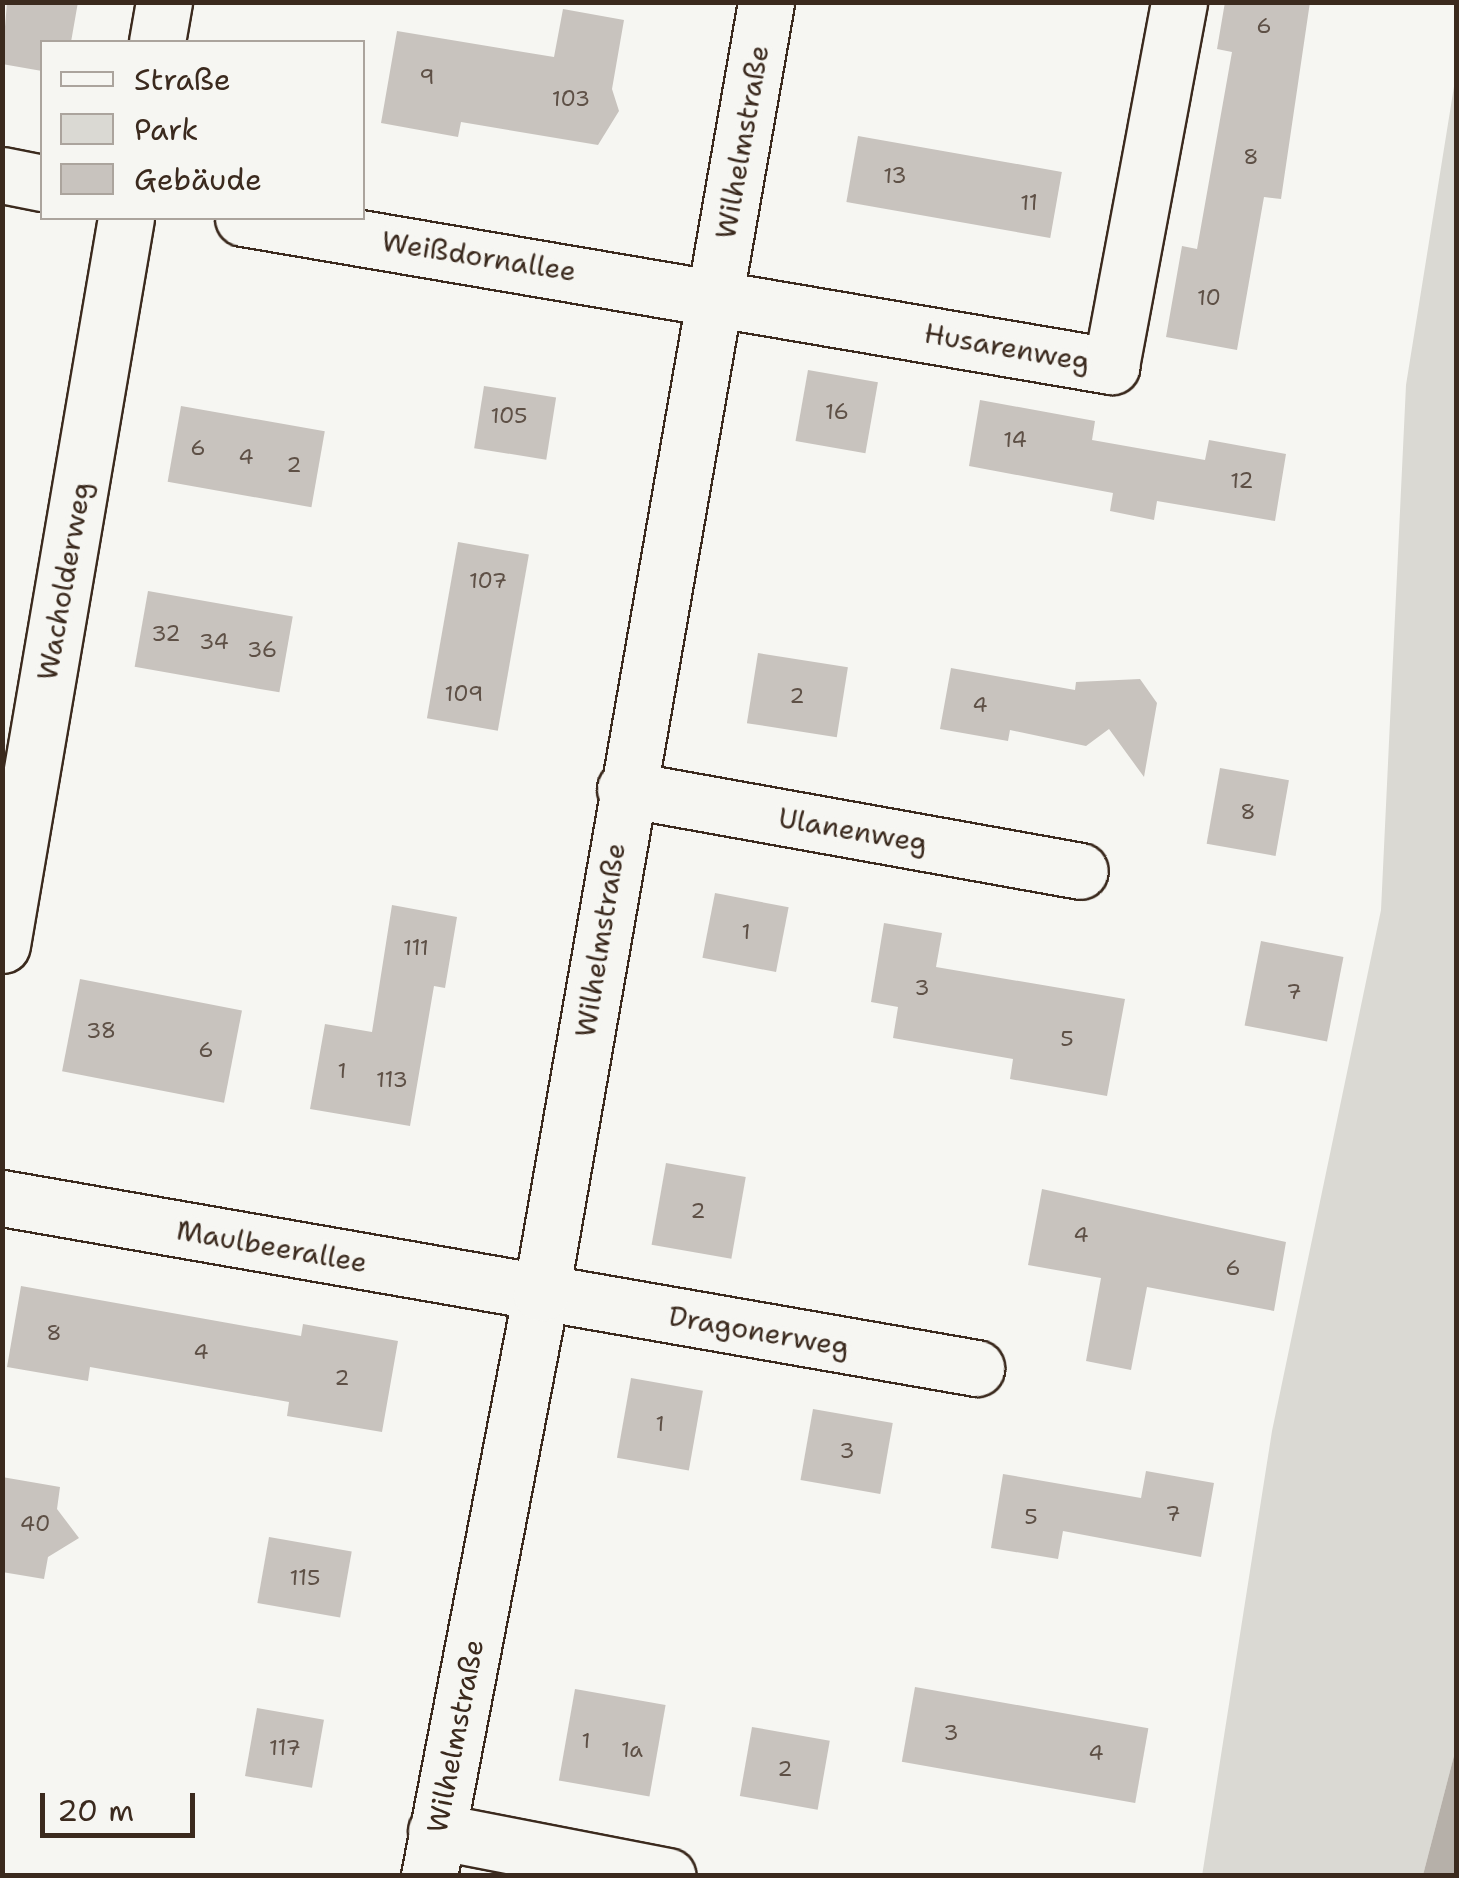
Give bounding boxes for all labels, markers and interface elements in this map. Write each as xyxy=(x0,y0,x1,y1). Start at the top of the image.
house number: 6 xyxy=(1256,13,1272,39)
legend xyxy=(40,40,365,220)
street label: Wilhelmstraße xyxy=(708,42,776,242)
text: Straße xyxy=(134,59,231,100)
house number: 9 xyxy=(419,64,435,90)
house number: 103 xyxy=(552,86,590,112)
text: Park xyxy=(134,109,198,150)
house number: 8 xyxy=(1243,144,1259,170)
text: Gebäude xyxy=(134,159,262,200)
house number: 13 xyxy=(883,163,907,189)
house number: 11 xyxy=(1020,190,1038,216)
street label: Weißdornallee xyxy=(379,224,579,288)
house number: 10 xyxy=(1197,285,1221,311)
street label: Husarenweg xyxy=(922,316,1092,378)
house number: 16 xyxy=(825,399,849,425)
house number: 105 xyxy=(490,403,528,429)
house number: 14 xyxy=(1003,427,1027,453)
house number: 6 xyxy=(190,435,206,461)
house number: 4 xyxy=(238,444,254,470)
house number: 2 xyxy=(286,452,302,478)
house number: 12 xyxy=(1230,468,1254,494)
street label: Wacholderweg xyxy=(30,479,98,683)
house number: 107 xyxy=(469,568,507,594)
house number: 32 xyxy=(151,621,181,647)
house number: 34 xyxy=(199,629,229,655)
house number: 36 xyxy=(247,637,277,663)
house number: 109 xyxy=(445,681,483,707)
house number: 2 xyxy=(789,683,805,709)
house number: 4 xyxy=(972,692,988,718)
house number: 8 xyxy=(1240,799,1256,825)
street label: Ulanenweg xyxy=(776,800,930,860)
street label: Wilhelmstraße xyxy=(568,840,632,1040)
house number: 1 xyxy=(741,919,751,945)
house number: 111 xyxy=(403,935,429,961)
house number: 3 xyxy=(914,975,930,1001)
house number: 7 xyxy=(1286,979,1302,1005)
house number: 38 xyxy=(86,1018,116,1044)
house number: 5 xyxy=(1060,1026,1074,1052)
house number: 6 xyxy=(198,1037,214,1063)
house number: 1 xyxy=(337,1058,347,1084)
house number: 113 xyxy=(376,1067,408,1093)
house number: 2 xyxy=(690,1198,706,1224)
street label: Maulbeerallee xyxy=(174,1213,370,1279)
house number: 4 xyxy=(1073,1222,1089,1248)
house number: 6 xyxy=(1225,1255,1241,1281)
street label: Dragonerweg xyxy=(666,1299,852,1363)
house number: 8 xyxy=(46,1320,62,1346)
house number: 4 xyxy=(193,1339,209,1365)
house number: 2 xyxy=(334,1365,350,1391)
house number: 1 xyxy=(655,1411,665,1437)
house number: 3 xyxy=(839,1438,855,1464)
house number: 7 xyxy=(1165,1501,1181,1527)
house number: 5 xyxy=(1024,1504,1038,1530)
house number: 40 xyxy=(20,1511,50,1537)
house number: 115 xyxy=(290,1565,320,1591)
street label: Wilhelmstraße xyxy=(420,1636,490,1836)
house number: 3 xyxy=(943,1720,959,1746)
house number: 1 xyxy=(581,1728,591,1754)
house number: 117 xyxy=(269,1735,301,1761)
house number: 1a xyxy=(621,1737,643,1763)
house number: 4 xyxy=(1088,1740,1104,1766)
house number: 2 xyxy=(777,1756,793,1782)
scale bar xyxy=(45,1773,200,1835)
text: 20 m xyxy=(57,1790,134,1831)

